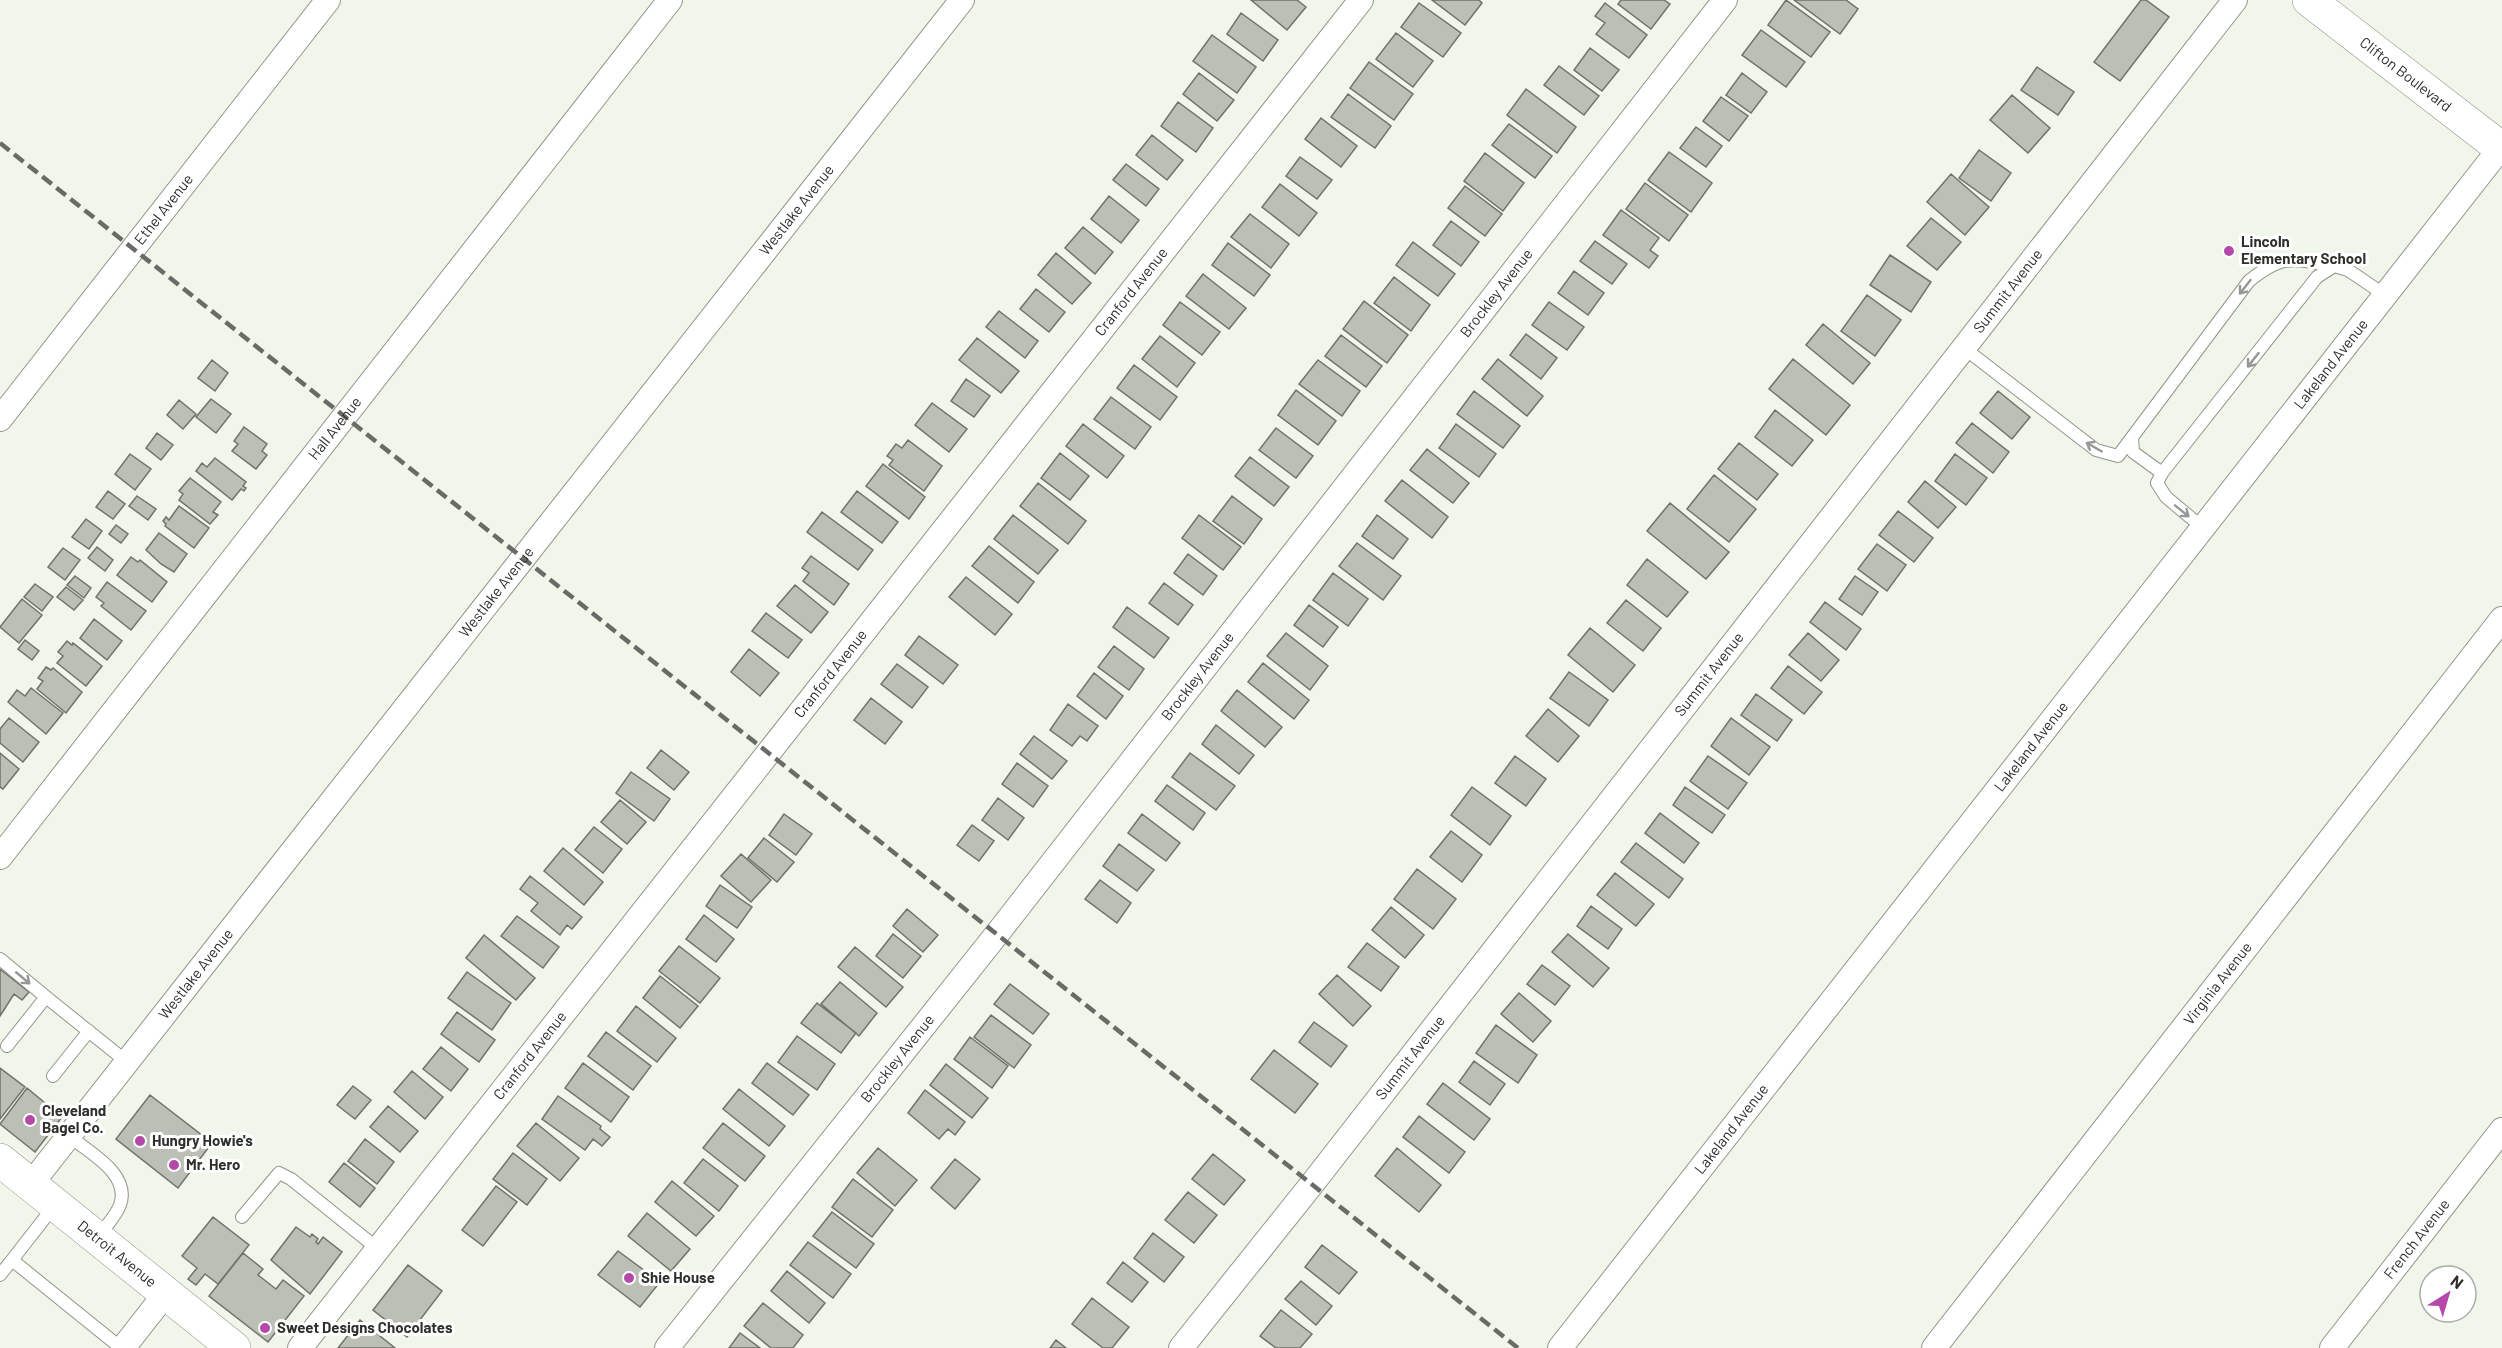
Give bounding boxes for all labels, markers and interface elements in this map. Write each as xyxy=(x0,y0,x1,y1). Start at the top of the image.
street label: Clifton Boulevard xyxy=(2357,33,2456,115)
street label: Westlake Avenue xyxy=(755,161,837,258)
street label: Ethel Avenue xyxy=(130,170,196,248)
place label: Lincoln Elementary School xyxy=(2241,232,2366,267)
street label: Cranford Avenue xyxy=(1090,243,1171,339)
marker: Lincoln Elementary School xyxy=(2222,244,2236,258)
street label: Brockley Avenue xyxy=(1456,245,1536,340)
street label: Summit Avenue xyxy=(1969,245,2046,336)
one-way arrow xyxy=(2238,279,2251,295)
street label: Lakeland Avenue xyxy=(2289,315,2371,412)
one-way arrow xyxy=(2247,351,2259,367)
street label: Hall Avenue xyxy=(304,393,364,463)
one-way arrow xyxy=(2086,440,2103,452)
one-way arrow xyxy=(2174,504,2190,517)
street label: Westlake Avenue xyxy=(455,543,537,640)
street label: Cranford Avenue xyxy=(790,625,870,721)
street label: Brockley Avenue xyxy=(1157,628,1237,724)
street label: Summit Avenue xyxy=(1670,628,1747,719)
street label: Lakeland Avenue xyxy=(1990,697,2071,795)
street label: Westlake Avenue xyxy=(154,925,236,1022)
street label: Virginia Avenue xyxy=(2179,938,2255,1028)
one-way arrow xyxy=(15,971,30,985)
street label: Cranford Avenue xyxy=(489,1007,570,1103)
street label: Brockley Avenue xyxy=(856,1011,937,1106)
street label: Summit Avenue xyxy=(1371,1012,1448,1103)
street label: Lakeland Avenue xyxy=(1690,1080,1772,1177)
place label: Cleveland Bagel Co. xyxy=(42,1101,106,1136)
marker: Cleveland Bagel Co. xyxy=(23,1113,37,1127)
place label: Hungry Howie's xyxy=(152,1131,253,1149)
marker: Hungry Howie's xyxy=(133,1134,147,1148)
place label: Mr. Hero xyxy=(186,1155,240,1173)
marker: Mr. Hero xyxy=(167,1158,181,1172)
street label: French Avenue xyxy=(2379,1195,2453,1282)
street label: Detroit Avenue xyxy=(74,1216,161,1290)
north arrow xyxy=(2418,1264,2478,1324)
place label: Shie House xyxy=(641,1268,715,1286)
marker: Shie House xyxy=(622,1271,636,1285)
text: N xyxy=(2447,1271,2467,1292)
place label: Sweet Designs Chocolates xyxy=(277,1318,453,1336)
marker: Sweet Designs Chocolates xyxy=(258,1321,272,1335)

